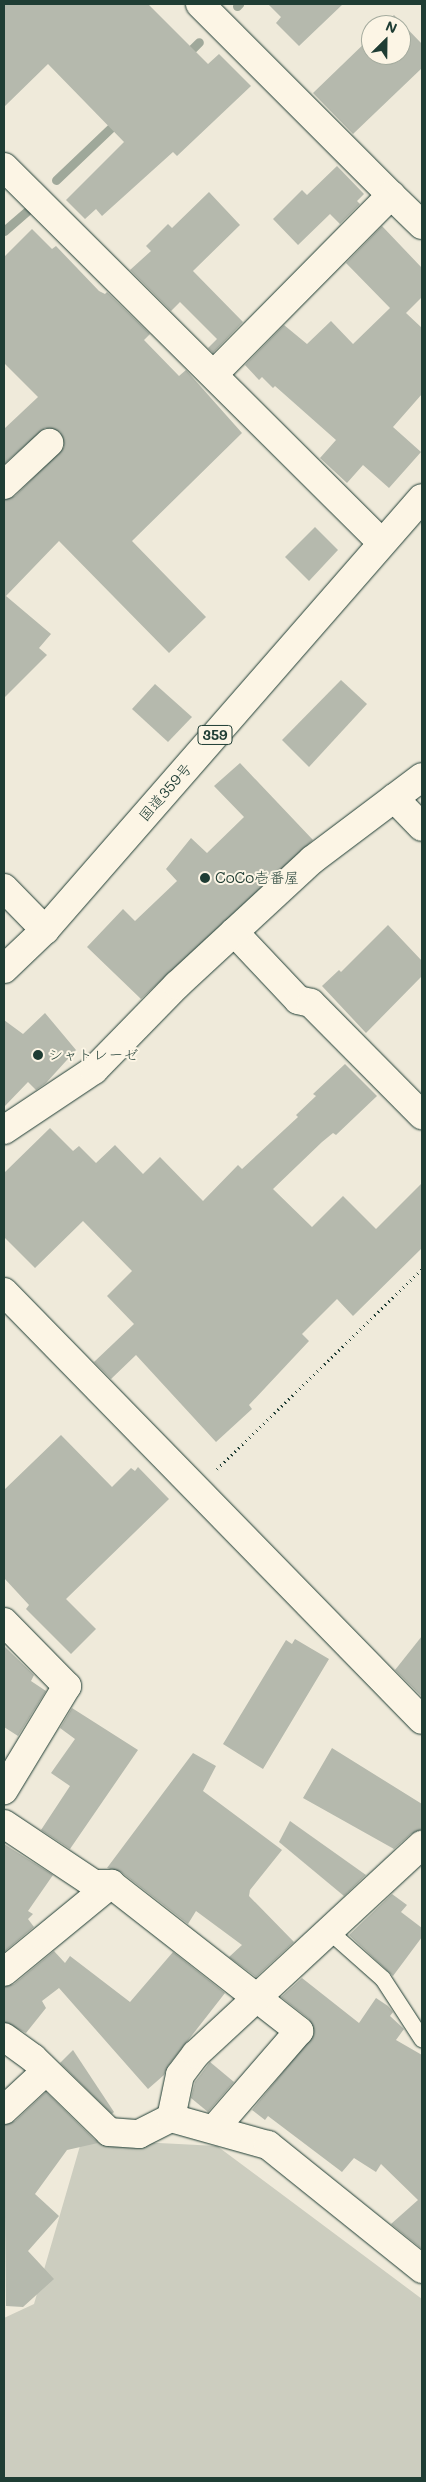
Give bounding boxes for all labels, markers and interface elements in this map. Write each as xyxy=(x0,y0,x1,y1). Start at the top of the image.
north arrow xyxy=(361,15,411,65)
text: N xyxy=(383,16,400,37)
road number: 359 xyxy=(198,724,232,746)
street label: 国道359号 xyxy=(135,759,195,825)
place label: CoCo壱番屋 xyxy=(215,869,299,887)
marker: CoCo壱番屋 xyxy=(199,872,211,884)
place label: シャトレーゼ xyxy=(48,1046,139,1064)
marker: シャトレーゼ xyxy=(32,1049,44,1061)

